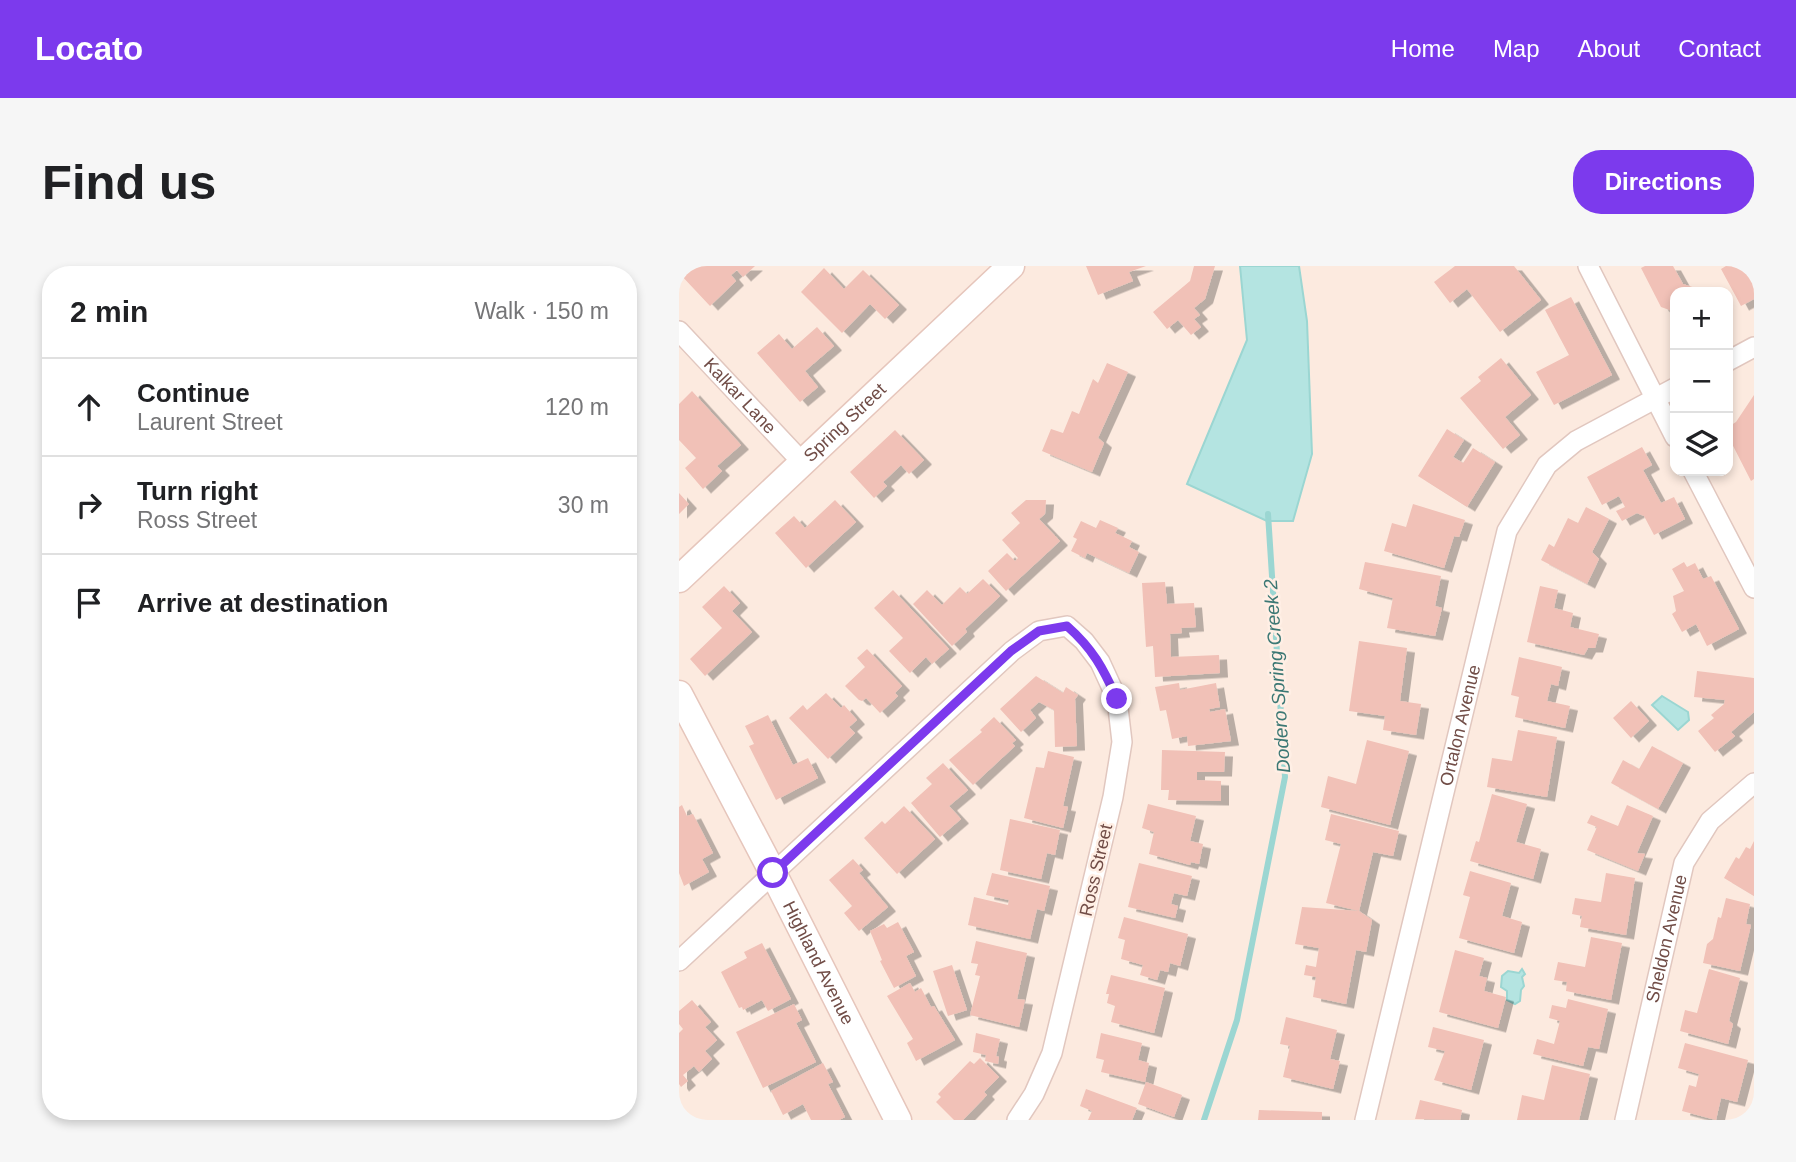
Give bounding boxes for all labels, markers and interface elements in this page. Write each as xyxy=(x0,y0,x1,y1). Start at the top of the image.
text: Locato xyxy=(35,30,143,67)
text: Home xyxy=(1391,35,1455,62)
text: Map xyxy=(1493,35,1540,62)
text: About xyxy=(1578,35,1640,62)
text: Contact xyxy=(1678,35,1761,62)
button: Directions xyxy=(1573,150,1754,214)
text: Find us xyxy=(42,155,216,209)
map controls xyxy=(1670,287,1733,476)
button: + xyxy=(1670,287,1733,350)
text: 2 min xyxy=(70,295,148,328)
text: Walk · 150 m xyxy=(474,298,609,324)
button: − xyxy=(1670,350,1733,413)
street label: Kalkar Lane xyxy=(700,354,780,438)
text: Continue xyxy=(137,378,250,408)
street label: Spring Street xyxy=(800,379,890,466)
icon: ahead xyxy=(70,388,108,426)
text: 120 m xyxy=(545,394,609,420)
text: Laurent Street xyxy=(137,409,283,435)
button: layers xyxy=(1670,413,1733,476)
text: Turn right xyxy=(137,476,258,506)
icon: right xyxy=(70,486,108,524)
text: 30 m xyxy=(558,492,609,518)
text: Ross Street xyxy=(137,507,257,533)
water label: Dodero Spring Creek 2 xyxy=(1260,578,1294,774)
icon: arrive xyxy=(70,584,108,622)
text: Arrive at destination xyxy=(137,588,388,618)
street label: Ortalon Avenue xyxy=(1436,663,1484,788)
route end xyxy=(1101,683,1132,714)
street label: Ross Street xyxy=(1076,822,1116,918)
route start xyxy=(757,857,788,888)
street label: Sheldon Avenue xyxy=(1642,873,1691,1005)
street label: Highland Avenue xyxy=(779,898,858,1028)

